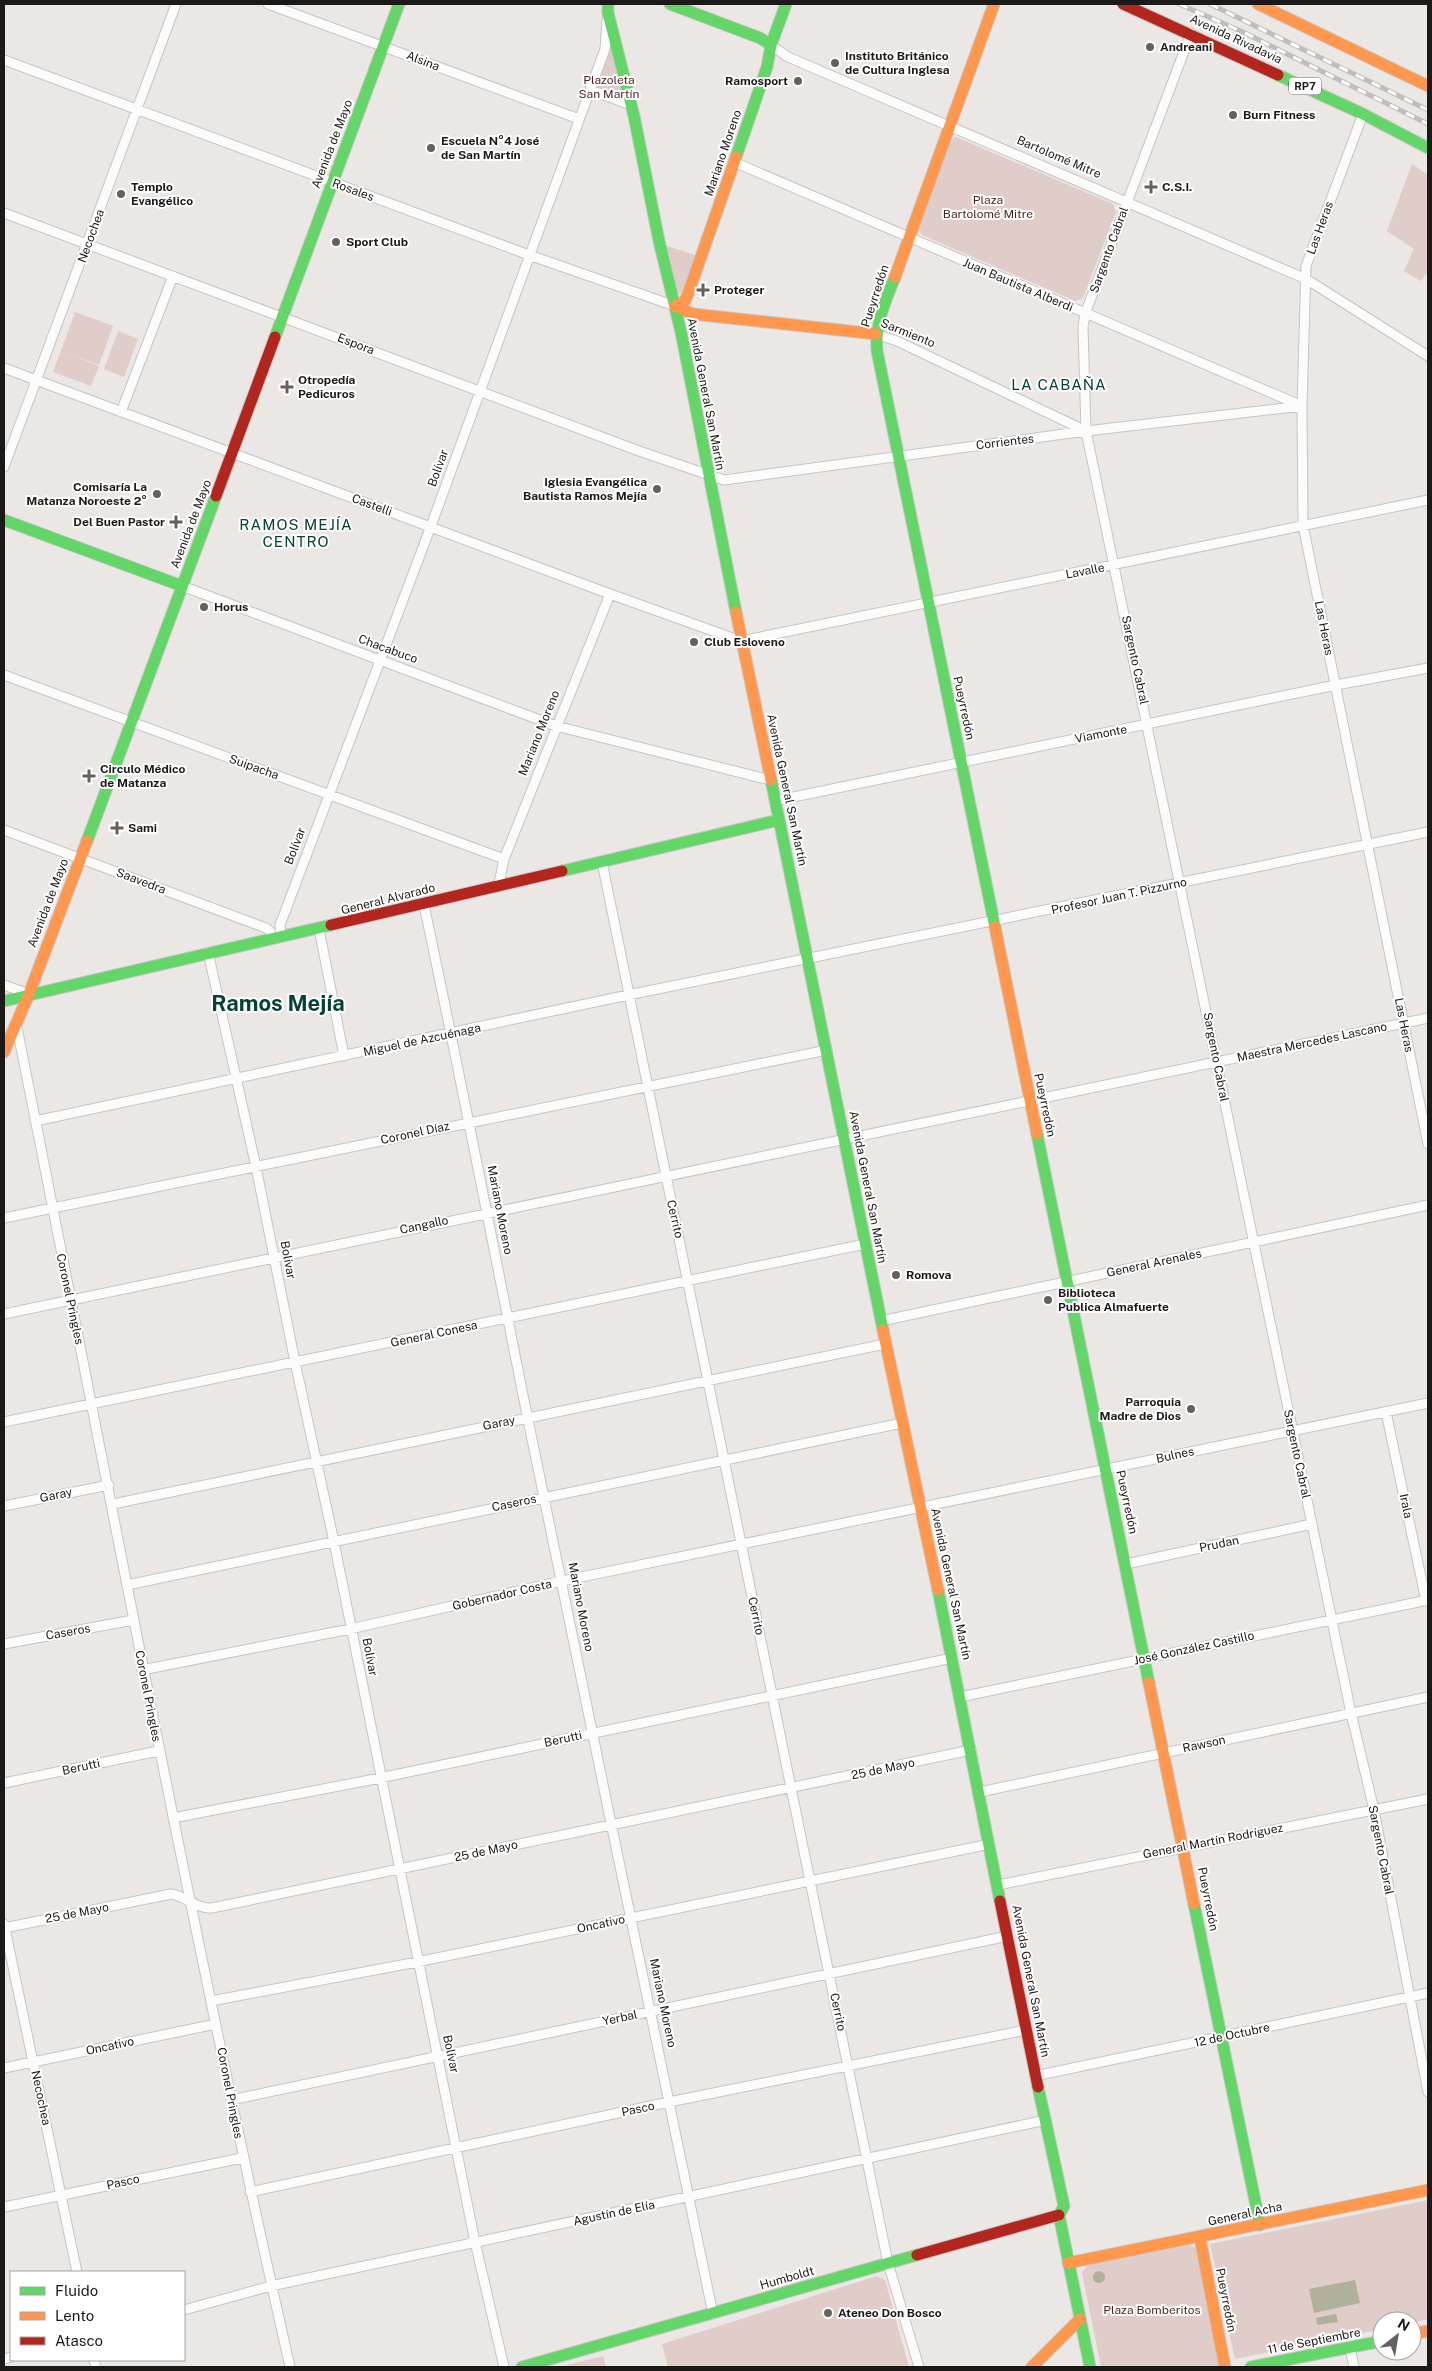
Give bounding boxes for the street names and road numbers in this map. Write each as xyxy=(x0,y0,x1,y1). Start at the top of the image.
street label: Avenida Rivadavia xyxy=(1188,12,1284,66)
street label: Alsina xyxy=(404,48,442,74)
road number: RP7 xyxy=(1289,78,1321,94)
street label: Avenida de Mayo xyxy=(309,97,355,190)
street label: Mariano Moreno xyxy=(702,108,744,198)
street label: Bartolomé Mitre xyxy=(1015,133,1103,181)
street label: Rosales xyxy=(330,176,376,204)
street label: Las Heras xyxy=(1304,200,1336,256)
street label: Sargento Cabral xyxy=(1087,205,1131,295)
street label: Necochea xyxy=(75,207,107,265)
street label: Juan Bautista Alberdi xyxy=(961,255,1075,315)
street label: Pueyrredón xyxy=(858,263,892,329)
street label: Sarmiento xyxy=(879,316,937,350)
street label: Avenida General San Martín xyxy=(684,317,728,471)
street label: Espora xyxy=(336,331,376,357)
street label: Corrientes xyxy=(975,432,1035,452)
street label: Bolívar xyxy=(425,447,451,489)
street label: Avenida de Mayo xyxy=(168,477,214,570)
street label: Castelli xyxy=(350,491,394,519)
street label: Lavalle xyxy=(1064,560,1106,582)
street label: Las Heras xyxy=(1312,600,1336,656)
street label: Sargento Cabral xyxy=(1119,614,1151,706)
street label: Chacabuco xyxy=(356,632,420,666)
street label: Pueyrredón xyxy=(950,675,978,741)
street label: Mariano Moreno xyxy=(516,688,563,778)
street label: Avenida General San Martín xyxy=(764,713,810,867)
street label: Viamonte xyxy=(1074,722,1128,746)
street label: Suipacha xyxy=(227,752,281,782)
street label: Bolívar xyxy=(282,825,309,867)
street label: Avenida de Mayo xyxy=(25,856,71,949)
street label: Saavedra xyxy=(114,865,168,897)
street label: Profesor Juan T. Pizzurno xyxy=(1050,875,1188,917)
street label: General Alvarado xyxy=(339,880,437,917)
street label: Las Heras xyxy=(1392,997,1416,1053)
street label: Sargento Cabral xyxy=(1200,1011,1232,1103)
street label: Maestra Mercedes Lascano xyxy=(1236,1019,1388,1065)
street label: Miguel de Azcuénaga xyxy=(362,1021,482,1059)
street label: Pueyrredón xyxy=(1031,1072,1059,1138)
street label: Avenida General San Martín xyxy=(846,1110,890,1264)
street label: Coronel Díaz xyxy=(379,1119,451,1147)
street label: Mariano Moreno xyxy=(484,1164,516,1256)
street label: Cerrito xyxy=(664,1199,686,1240)
street label: Cangallo xyxy=(398,1213,450,1237)
street label: Bolívar xyxy=(277,1240,299,1281)
street label: General Arenales xyxy=(1105,1246,1203,1280)
street label: Coronel Pringles xyxy=(54,1252,86,1346)
street label: General Conesa xyxy=(389,1318,479,1350)
street label: Sargento Cabral xyxy=(1281,1408,1313,1500)
street label: Garay xyxy=(482,1413,517,1433)
street label: Bulnes xyxy=(1155,1444,1195,1466)
street label: Pueyrredón xyxy=(1113,1469,1141,1535)
street label: Garay xyxy=(39,1485,74,1505)
street label: Caseros xyxy=(491,1491,537,1515)
street label: Irala xyxy=(1397,1492,1415,1520)
street label: Avenida General San Martín xyxy=(928,1507,974,1661)
street label: Prudan xyxy=(1198,1533,1240,1555)
street label: Mariano Moreno xyxy=(565,1561,597,1653)
street label: Gobernador Costa xyxy=(451,1577,553,1613)
street label: Cerrito xyxy=(745,1596,767,1637)
street label: Caseros xyxy=(45,1621,91,1643)
street label: José González Castillo xyxy=(1133,1628,1256,1668)
street label: Bolívar xyxy=(359,1637,381,1678)
street label: Coronel Pringles xyxy=(132,1649,164,1743)
street label: Berutti xyxy=(543,1728,583,1750)
street label: Rawson xyxy=(1181,1733,1227,1755)
street label: 25 de Mayo xyxy=(850,1755,916,1783)
street label: Berutti xyxy=(61,1756,101,1778)
street label: Sargento Cabral xyxy=(1365,1804,1397,1896)
street label: General Martín Rodríguez xyxy=(1142,1820,1284,1861)
street label: 25 de Mayo xyxy=(453,1837,519,1865)
street label: Pueyrredón xyxy=(1195,1866,1221,1932)
street label: 25 de Mayo xyxy=(44,1900,110,1926)
street label: Avenida General San Martín xyxy=(1009,1904,1053,2058)
street label: Oncativo xyxy=(576,1912,627,1936)
street label: Mariano Moreno xyxy=(647,1957,679,2049)
street label: Cerrito xyxy=(827,1992,849,2033)
street label: Yerbal xyxy=(601,2007,639,2029)
street label: 12 de Octubre xyxy=(1193,2020,1271,2050)
street label: Oncativo xyxy=(85,2034,136,2058)
street label: Bolívar xyxy=(440,2034,462,2075)
street label: Coronel Pringles xyxy=(214,2046,246,2140)
street label: Necochea xyxy=(28,2069,54,2127)
street label: Pasco xyxy=(620,2099,656,2119)
street label: Pasco xyxy=(105,2172,141,2192)
street label: Agustín de Elía xyxy=(572,2198,656,2228)
street label: General Acha xyxy=(1207,2199,1283,2229)
street label: Humboldt xyxy=(758,2264,816,2292)
street label: Pueyrredón xyxy=(1213,2267,1239,2333)
street label: 11 de Septiembre xyxy=(1266,2325,1362,2357)

